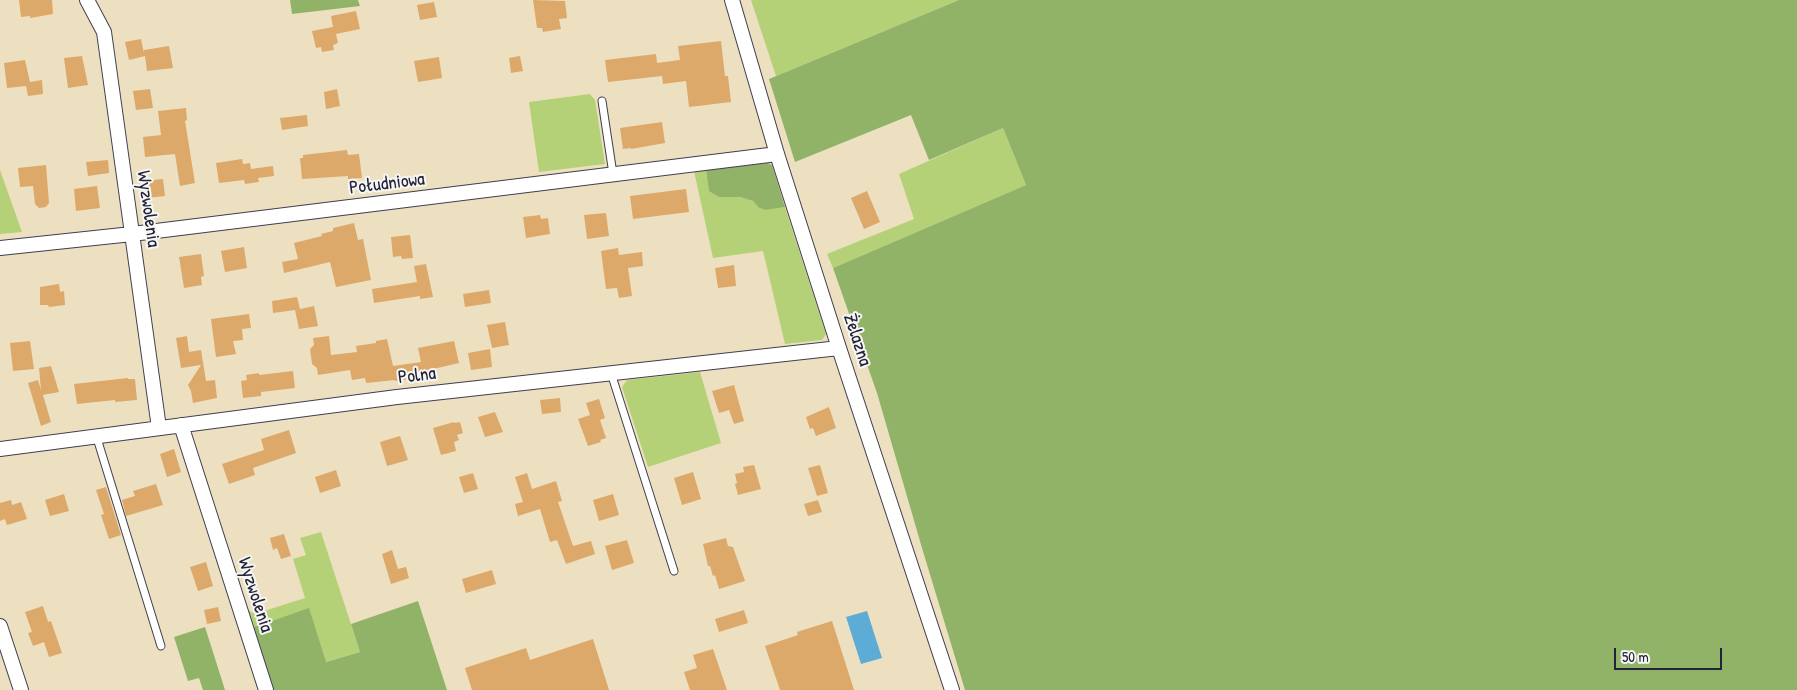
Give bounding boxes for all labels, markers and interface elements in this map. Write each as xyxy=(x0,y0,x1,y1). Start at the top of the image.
street label: Południowa xyxy=(348,168,426,200)
street label: Wyzwolenia xyxy=(131,169,165,249)
street label: Żelazna xyxy=(838,311,876,369)
street label: Polna xyxy=(397,362,437,390)
street label: Wyzwolenia xyxy=(232,555,278,635)
scale bar xyxy=(1617,638,1724,670)
text: 50 m xyxy=(1622,646,1649,667)

